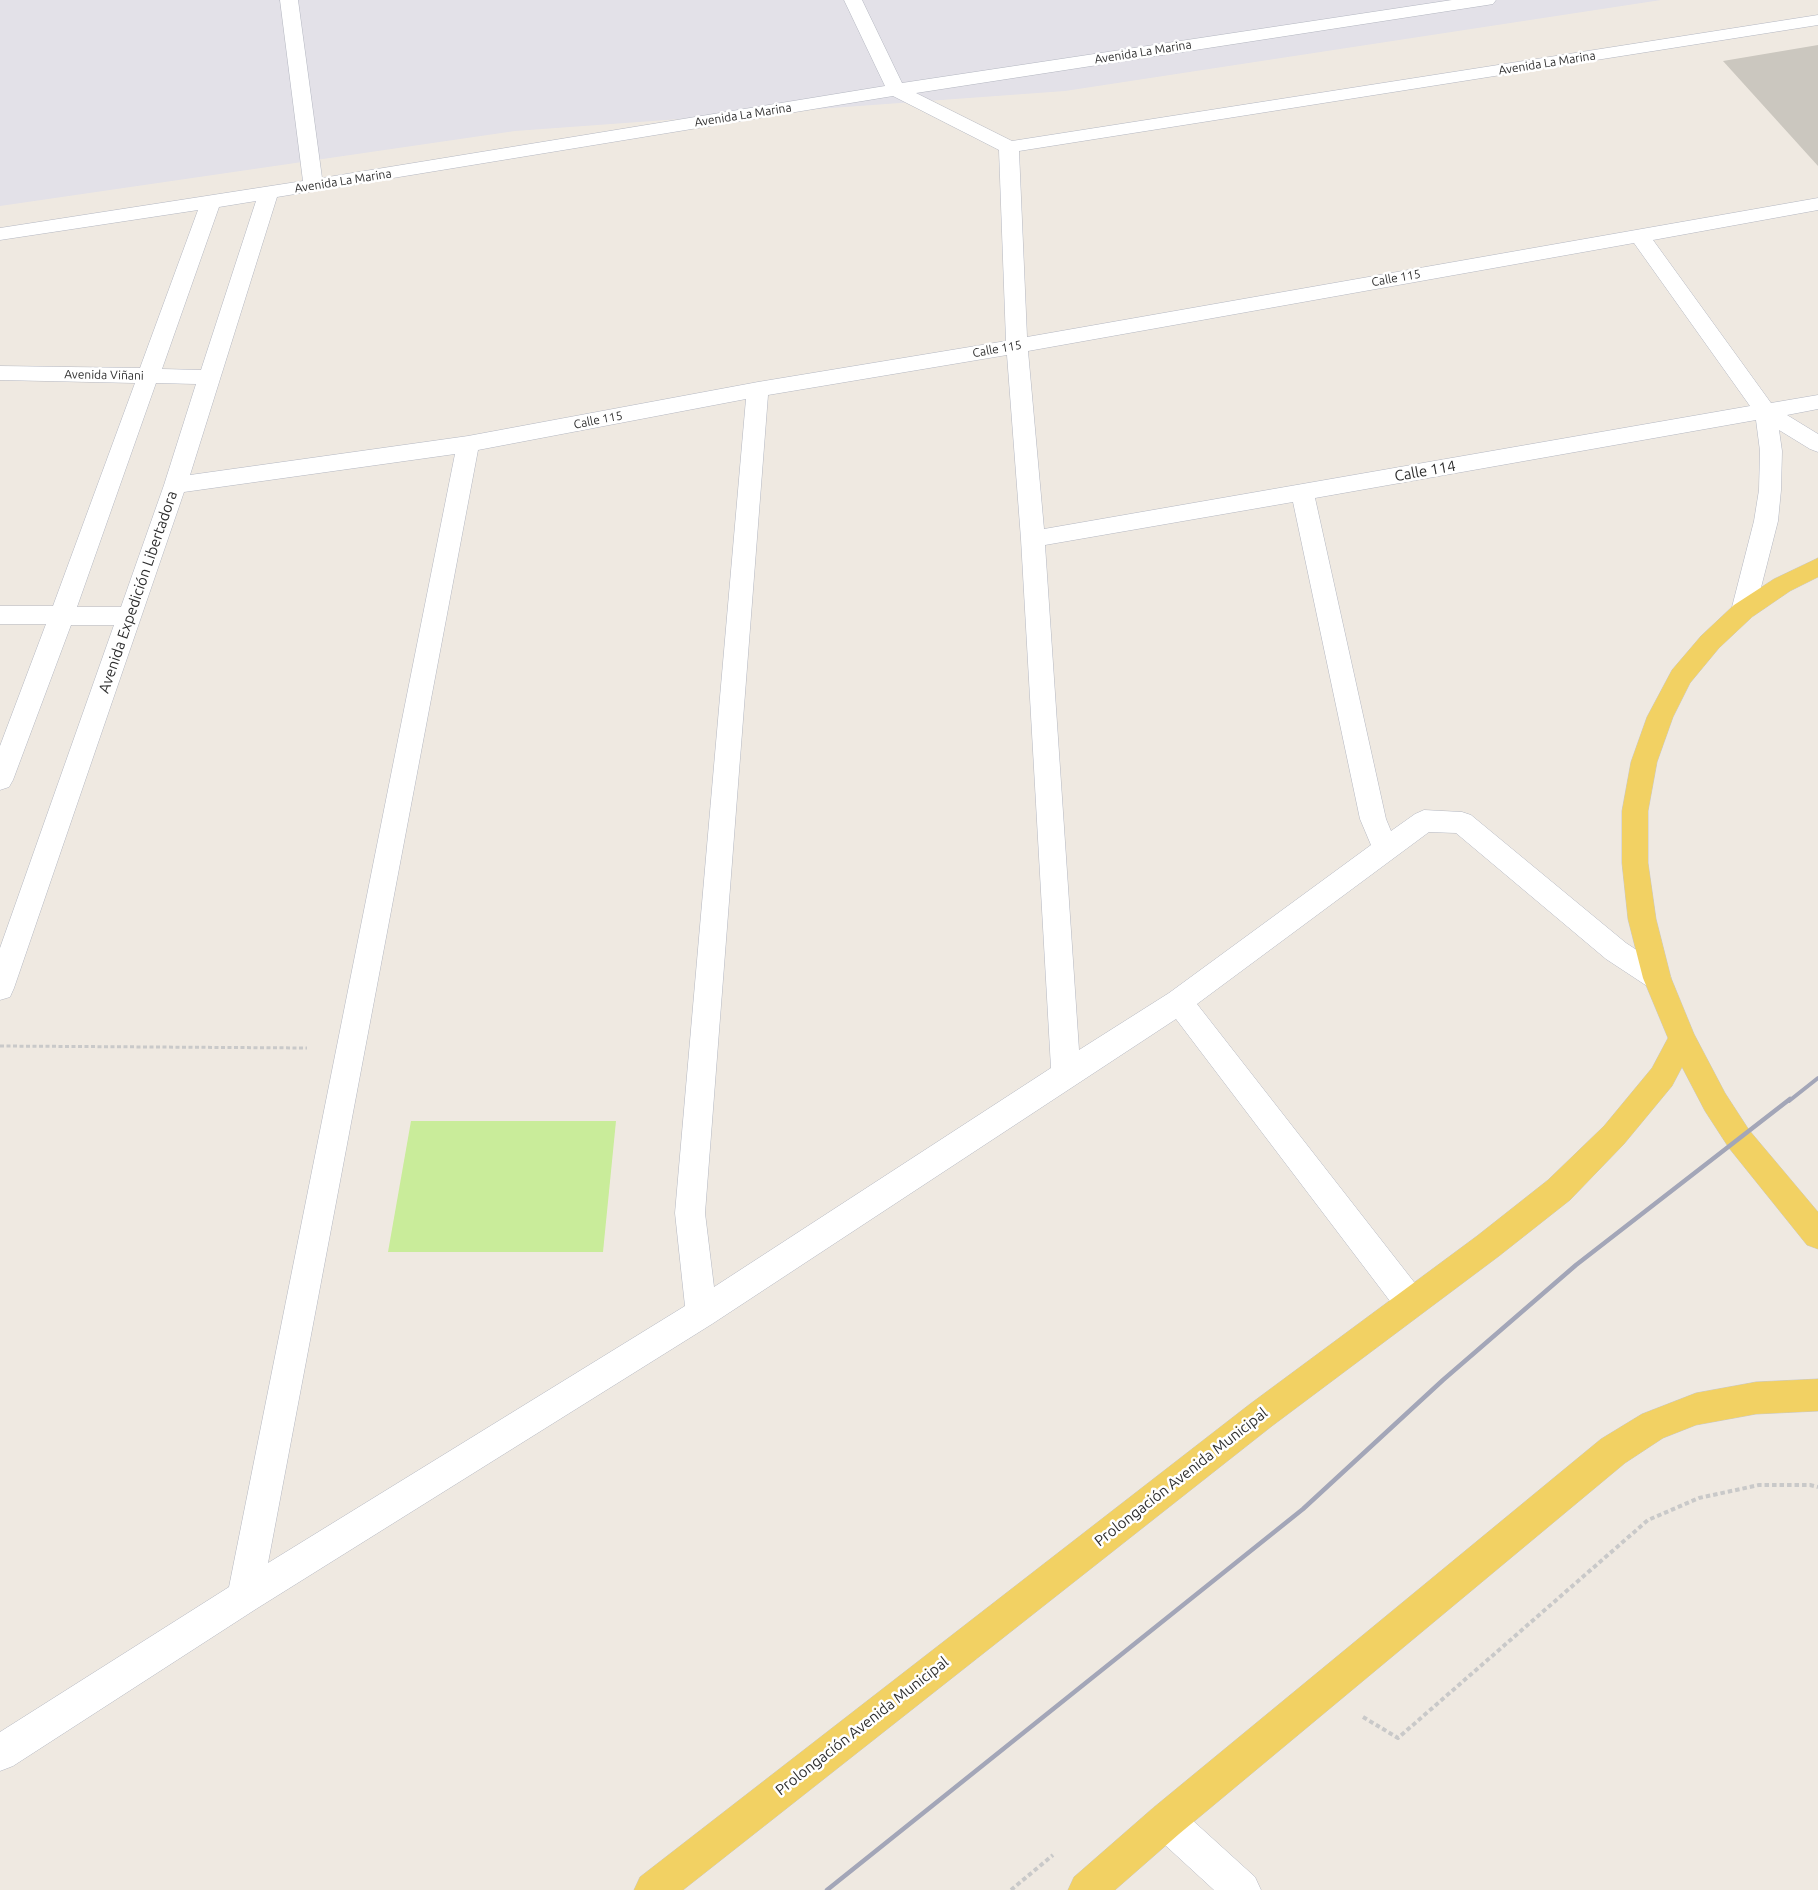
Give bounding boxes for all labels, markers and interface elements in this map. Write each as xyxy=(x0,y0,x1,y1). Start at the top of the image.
street label: Avenida La Marina xyxy=(1094,37,1192,67)
street label: Avenida La Marina xyxy=(1498,48,1596,78)
street label: Avenida La Marina xyxy=(694,100,792,130)
street label: Avenida La Marina xyxy=(294,166,392,196)
street label: Calle 115 xyxy=(1370,267,1422,289)
street label: Calle 115 xyxy=(971,338,1023,360)
street label: Avenida Viñani xyxy=(64,367,144,383)
street label: Calle 115 xyxy=(572,408,624,432)
street label: Calle 114 xyxy=(1393,457,1457,485)
street label: Avenida Expedición Libertadora xyxy=(95,488,181,696)
street label: Prolongación Avenida Municipal xyxy=(1091,1404,1271,1550)
street label: Prolongación Avenida Municipal xyxy=(772,1653,952,1799)

